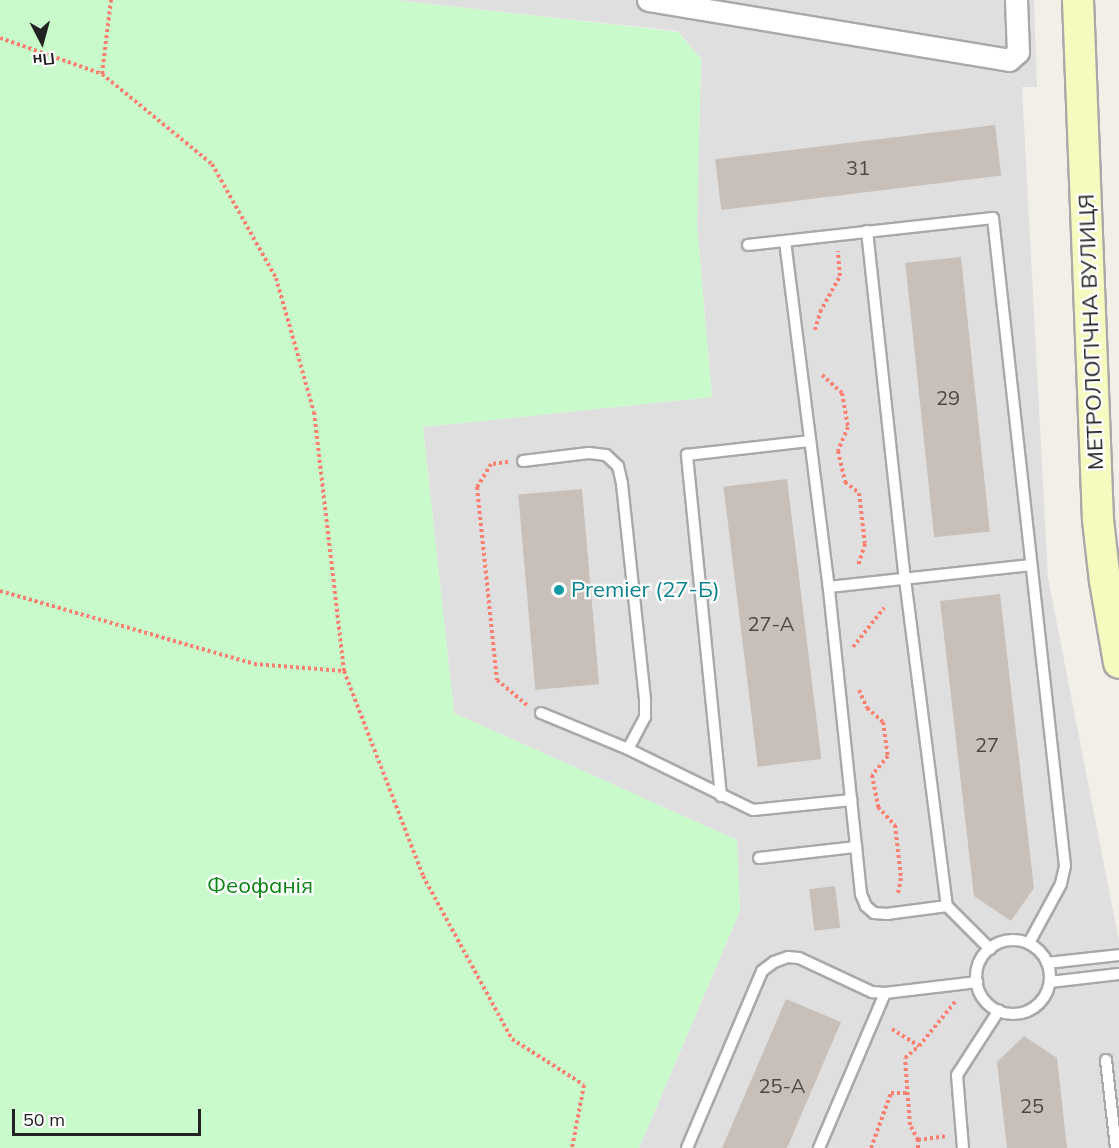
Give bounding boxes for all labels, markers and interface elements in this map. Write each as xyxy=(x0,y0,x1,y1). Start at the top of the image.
north arrow xyxy=(12,12,72,72)
text: Пн xyxy=(32,49,56,71)
house number: 31 xyxy=(846,155,870,179)
street label: МЕТРОЛОГІЧНА ВУЛИЦЯ xyxy=(1073,193,1109,471)
house number: 29 xyxy=(936,385,960,409)
place label: Premier (27-Б) xyxy=(571,577,720,603)
marker: Premier (27-Б) xyxy=(552,583,566,597)
house number: 27-А xyxy=(748,611,794,635)
house number: 27 xyxy=(975,732,999,756)
park label: Феофанія xyxy=(207,873,313,899)
house number: 25-А xyxy=(759,1073,805,1097)
house number: 25 xyxy=(1020,1093,1044,1117)
scale bar xyxy=(15,1097,204,1135)
text: 50 m xyxy=(23,1108,65,1131)

